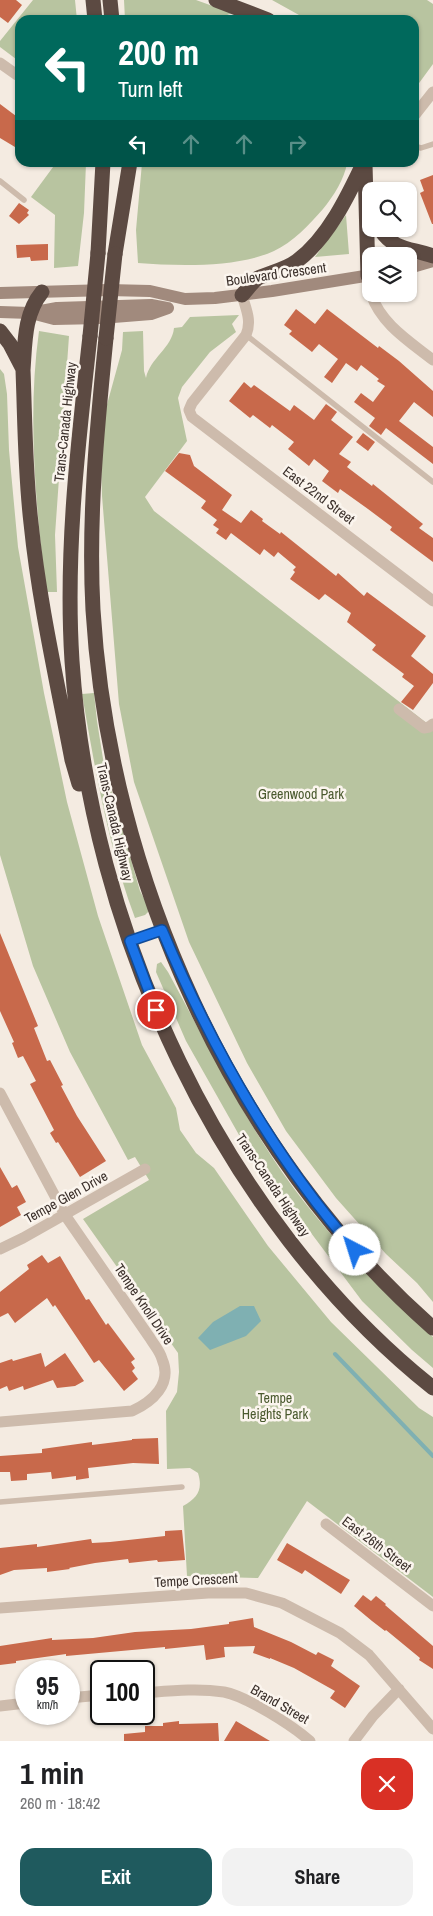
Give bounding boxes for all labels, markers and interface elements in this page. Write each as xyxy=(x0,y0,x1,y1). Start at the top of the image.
text: 200 m xyxy=(118,29,199,76)
icon: left xyxy=(35,35,100,100)
text: Turn left xyxy=(118,74,183,104)
icon: left xyxy=(124,130,152,158)
icon: ahead xyxy=(177,130,205,158)
icon: ahead xyxy=(230,130,258,158)
icon: right xyxy=(283,130,311,158)
map controls xyxy=(362,182,417,302)
button: search xyxy=(362,182,417,237)
button: layers xyxy=(362,247,417,302)
street label: Boulevard Crescent xyxy=(225,258,327,290)
street label: Trans-Canada Highway xyxy=(50,361,80,483)
street label: East 22nd Street xyxy=(279,462,359,528)
street label: Trans-Canada Highway xyxy=(93,761,137,883)
park label: Greenwood Park xyxy=(258,785,344,803)
pin xyxy=(135,989,177,1031)
icon: arrive xyxy=(142,996,170,1024)
street label: Trans-Canada Highway xyxy=(232,1130,314,1240)
street label: Tempe Glen Drive xyxy=(21,1167,111,1227)
position arrow xyxy=(328,1223,380,1275)
street label: Tempe Knoll Drive xyxy=(110,1260,178,1348)
park label: Tempe Heights Park xyxy=(242,1389,308,1423)
street label: East 26th Street xyxy=(339,1512,415,1576)
street label: Tempe Crescent xyxy=(154,1569,238,1591)
speed limit sign: 100 xyxy=(90,1660,155,1725)
text: 95 xyxy=(36,1669,59,1703)
street label: Brand Street xyxy=(248,1680,312,1728)
text: km/h xyxy=(37,1697,58,1713)
text: 1 min xyxy=(20,1753,84,1793)
button: close xyxy=(361,1758,413,1810)
text: 260 m · 18:42 xyxy=(20,1792,100,1814)
button: Exit xyxy=(20,1848,212,1906)
button: Share xyxy=(222,1848,413,1906)

